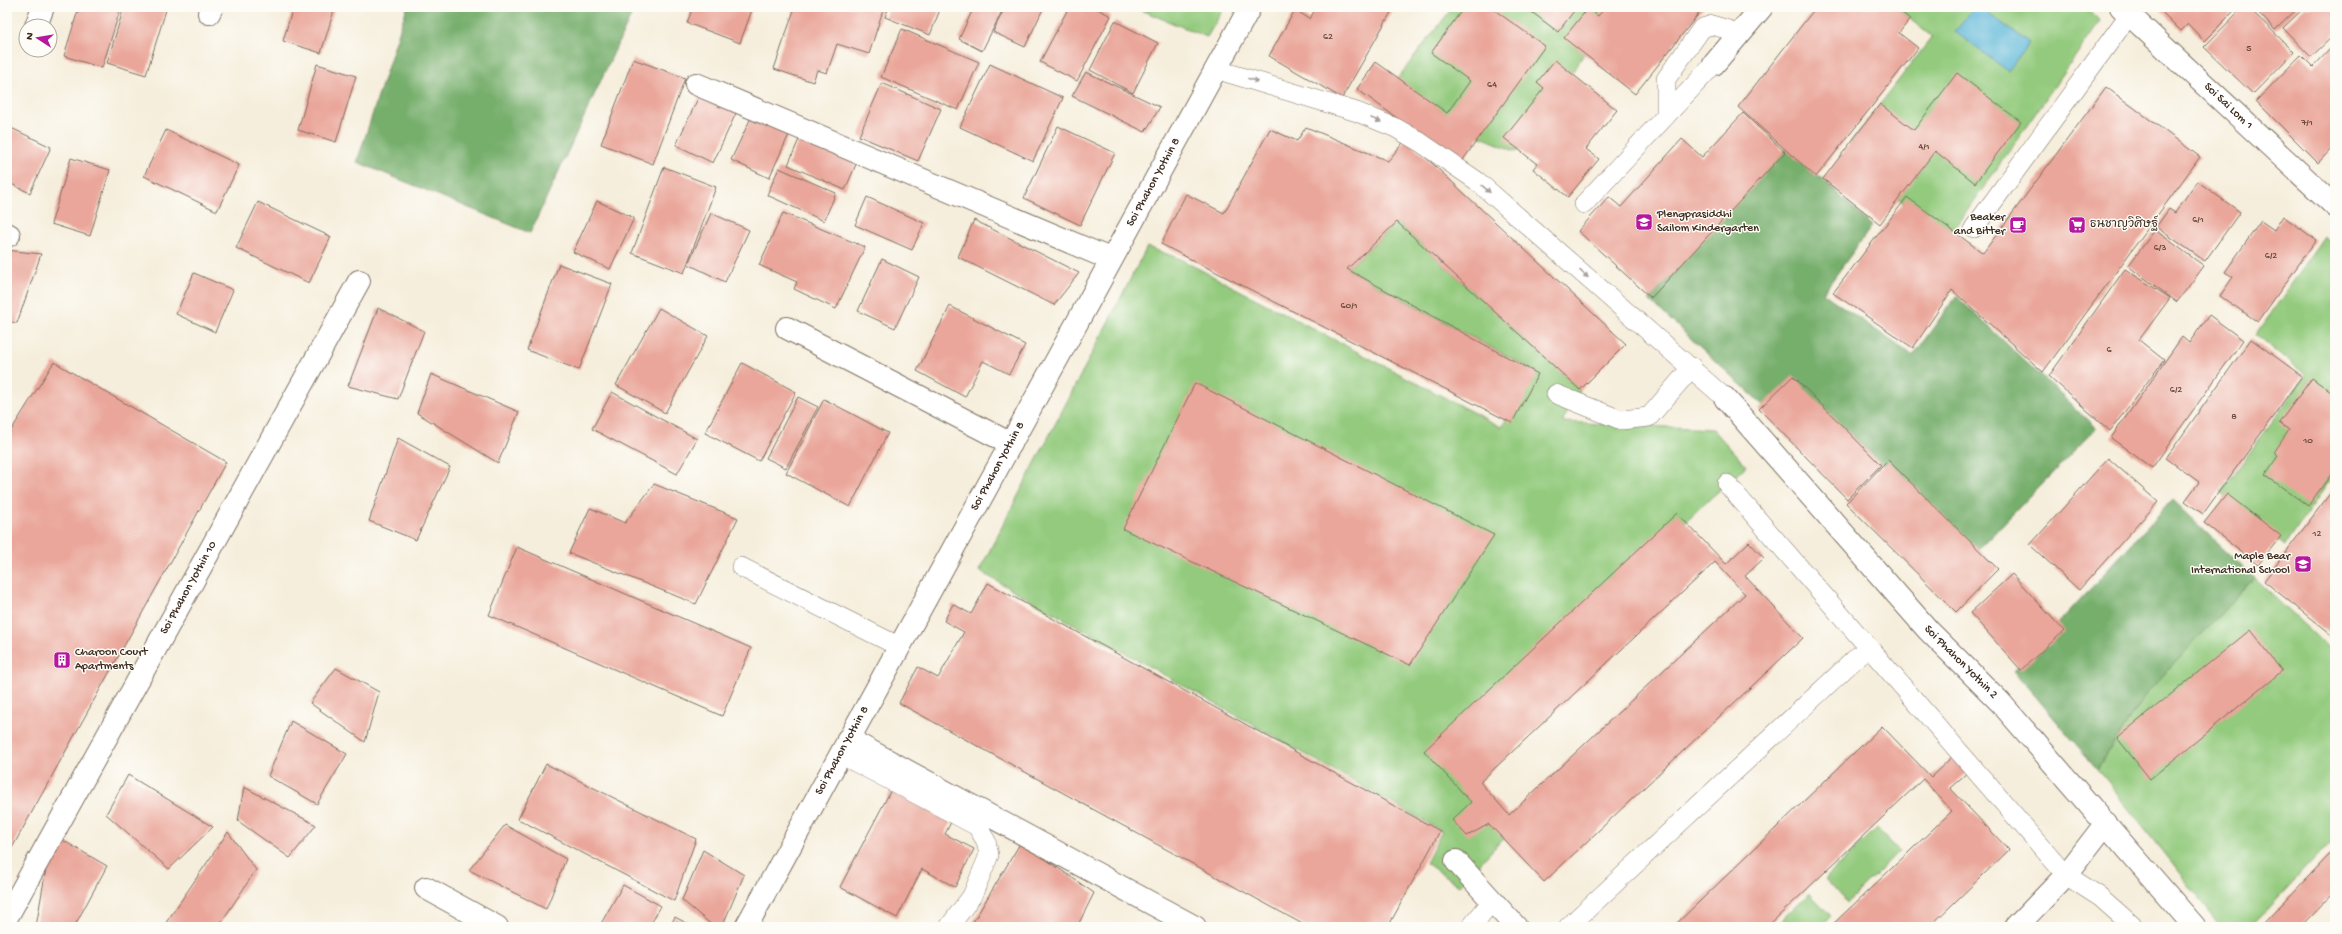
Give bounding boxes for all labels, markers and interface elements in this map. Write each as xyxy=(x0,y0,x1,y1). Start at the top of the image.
north arrow xyxy=(18,18,58,58)
house number: 62 xyxy=(1323,31,1333,43)
text: N xyxy=(24,32,37,41)
house number: 5 xyxy=(2246,43,2252,55)
one-way arrow xyxy=(1247,77,1259,83)
house number: 64 xyxy=(1487,79,1497,91)
street label: Soi Sai Lom 1 xyxy=(2201,80,2255,133)
one-way arrow xyxy=(1371,117,1383,123)
house number: 7/1 xyxy=(2300,117,2313,129)
street label: Soi Phahon Yothin 8 xyxy=(1124,135,1184,229)
house number: 4/1 xyxy=(1918,141,1930,153)
one-way arrow xyxy=(1481,184,1491,193)
place label: Plengprasiddhi Sailom Kindergarten xyxy=(1656,208,1759,236)
place label: Beaker and Bitter xyxy=(1954,211,2007,239)
school or university icon: Plengprasiddhi Sailom Kindergarten xyxy=(1634,212,1654,232)
house number: 6/1 xyxy=(2192,214,2204,226)
cafe icon: Beaker and Bitter xyxy=(2008,215,2028,235)
supermarket icon: ธนชาญวิศิษฐ์ xyxy=(2067,215,2087,235)
place label: ธนชาญวิศิษฐ์ xyxy=(2090,215,2158,232)
house number: 6/3 xyxy=(2154,242,2166,254)
house number: 6/2 xyxy=(2265,250,2277,262)
one-way arrow xyxy=(1579,269,1590,278)
house number: 60/1 xyxy=(1340,300,1358,312)
house number: 6 xyxy=(2106,344,2112,356)
house number: 6/2 xyxy=(2170,384,2182,396)
house number: 8 xyxy=(2231,411,2237,423)
street label: Soi Phahon Yothin 8 xyxy=(968,419,1028,513)
house number: 10 xyxy=(2302,435,2313,447)
house number: 12 xyxy=(2312,528,2322,540)
street label: Soi Phahon Yothin 10 xyxy=(158,539,221,637)
place label: Maple Bear International School xyxy=(2191,550,2292,578)
school or university icon: Maple Bear International School xyxy=(2293,554,2313,574)
street label: Soi Phahon Yothin 2 xyxy=(1920,623,2000,702)
place label: Charoon Court Apartments xyxy=(75,646,148,674)
building icon: Charoon Court Apartments xyxy=(52,650,72,670)
street label: Soi Phahon Yothin 8 xyxy=(813,704,873,798)

